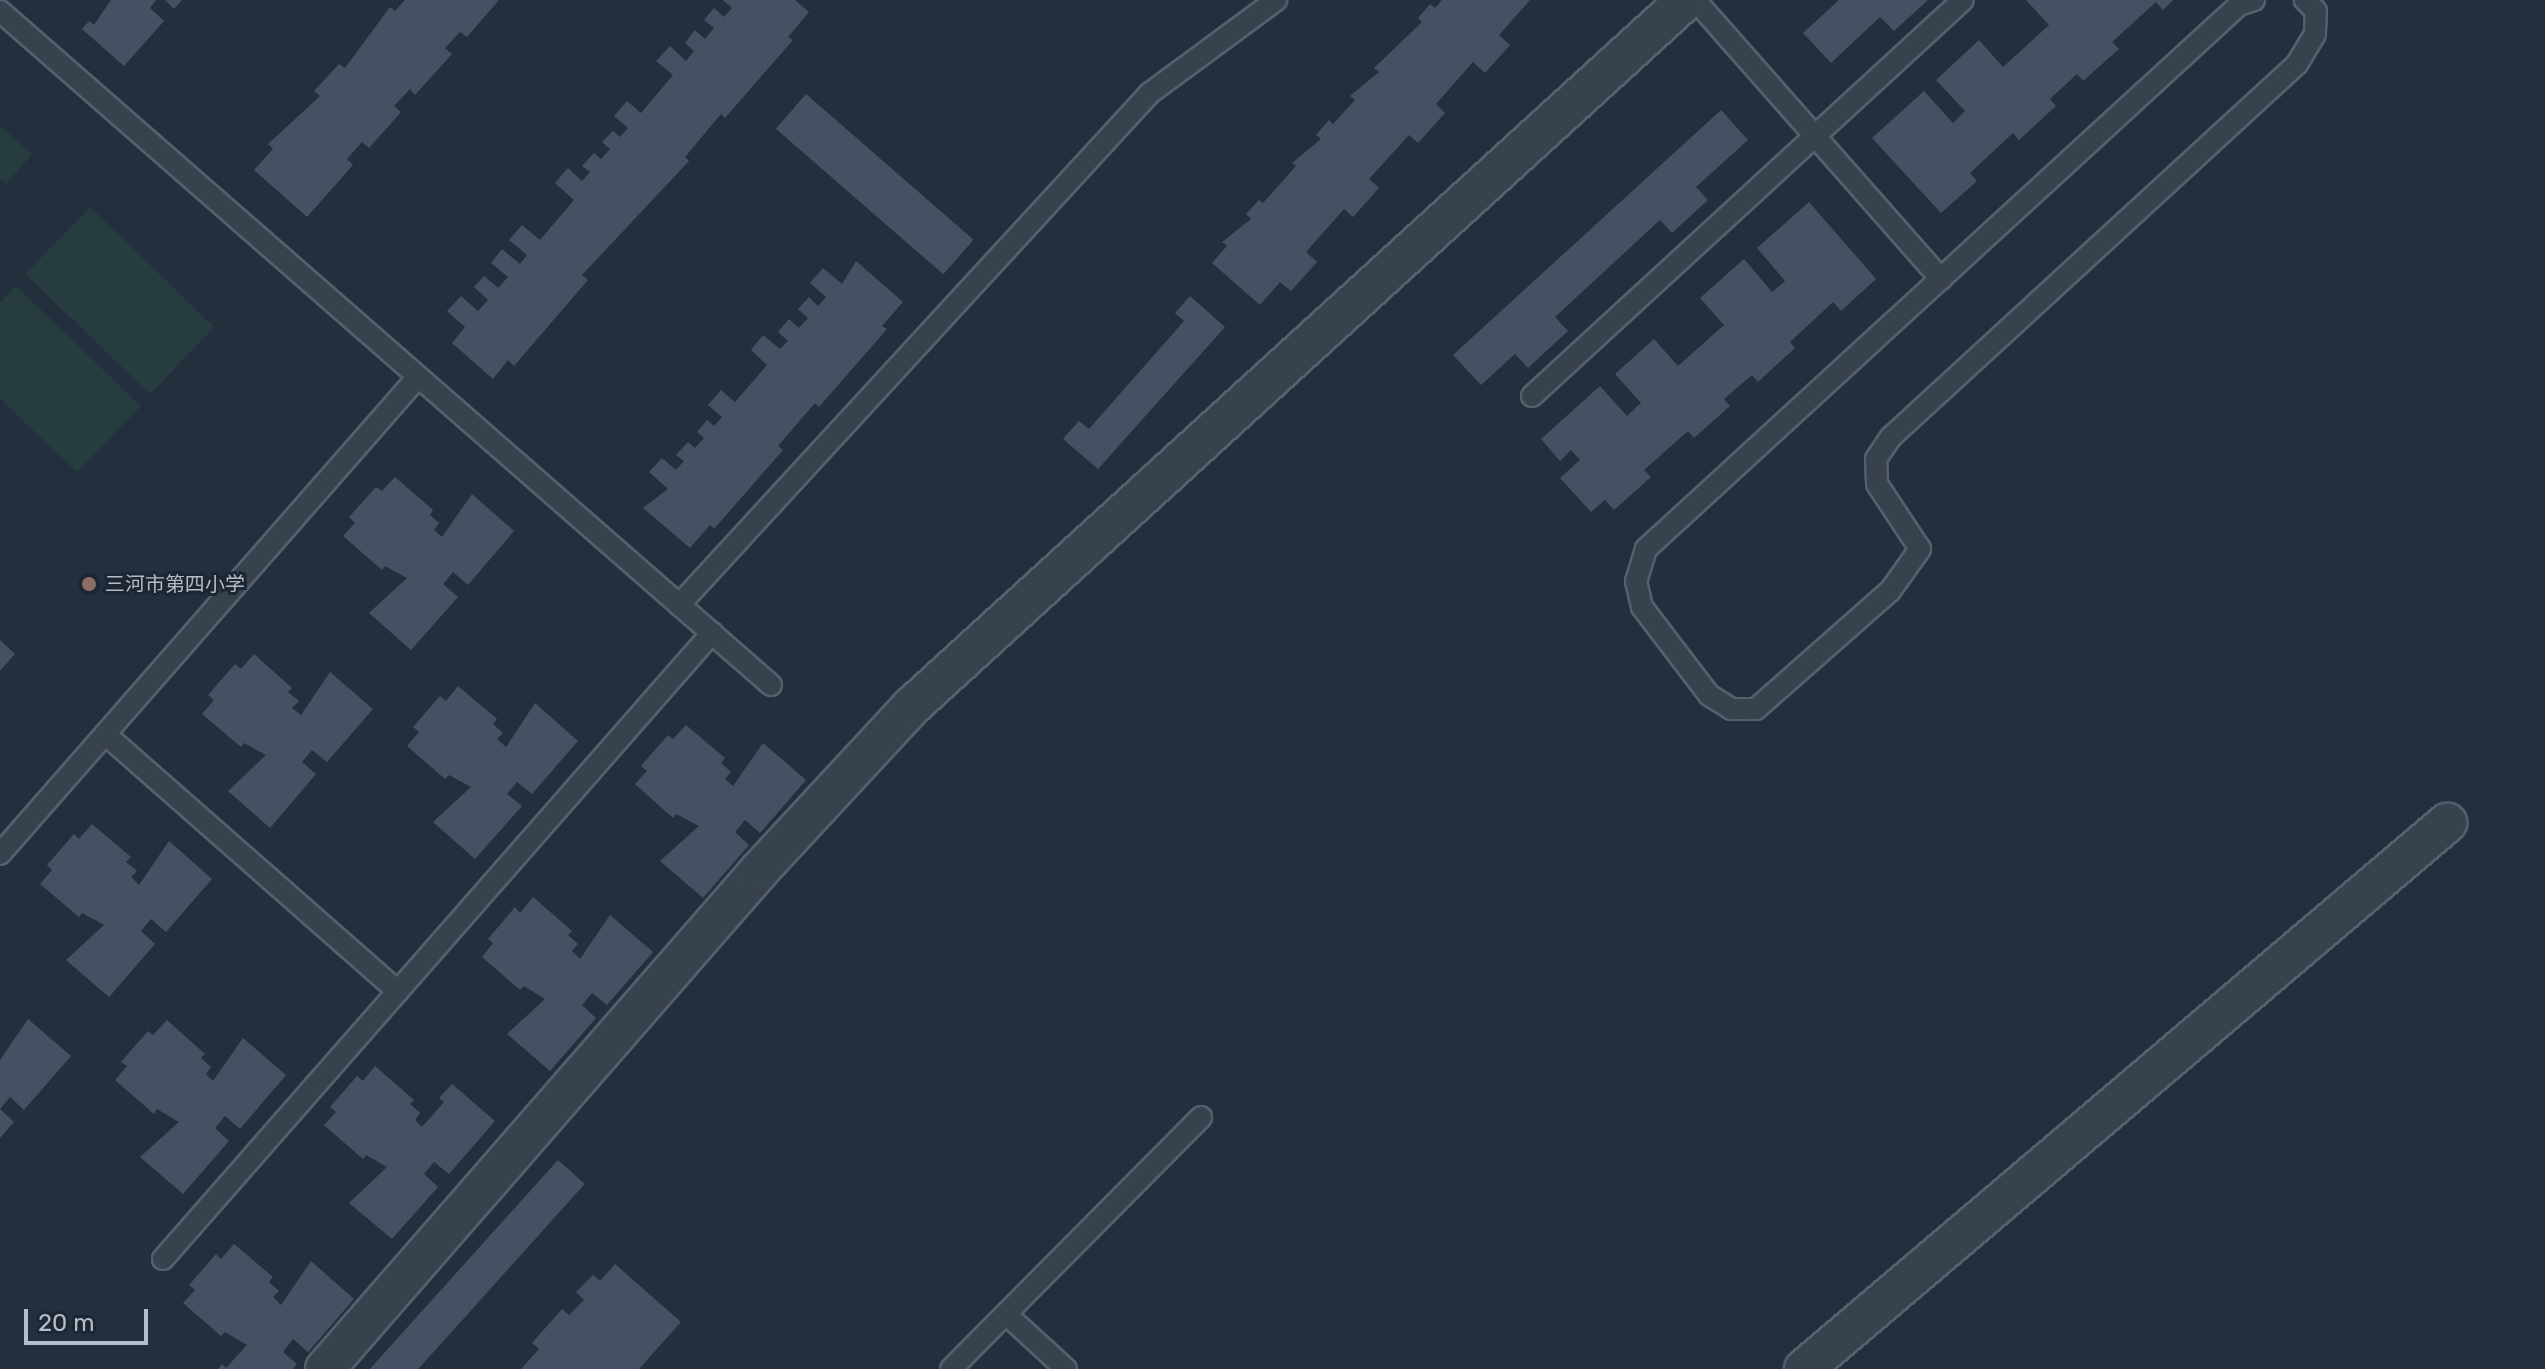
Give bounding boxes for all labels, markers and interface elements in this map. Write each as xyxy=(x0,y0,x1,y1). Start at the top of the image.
place label: 三河市第四小学 xyxy=(105,572,245,596)
marker: 三河市第四小学 xyxy=(80,575,98,593)
scale bar xyxy=(28,1293,152,1343)
text: 20 m xyxy=(38,1309,95,1337)

